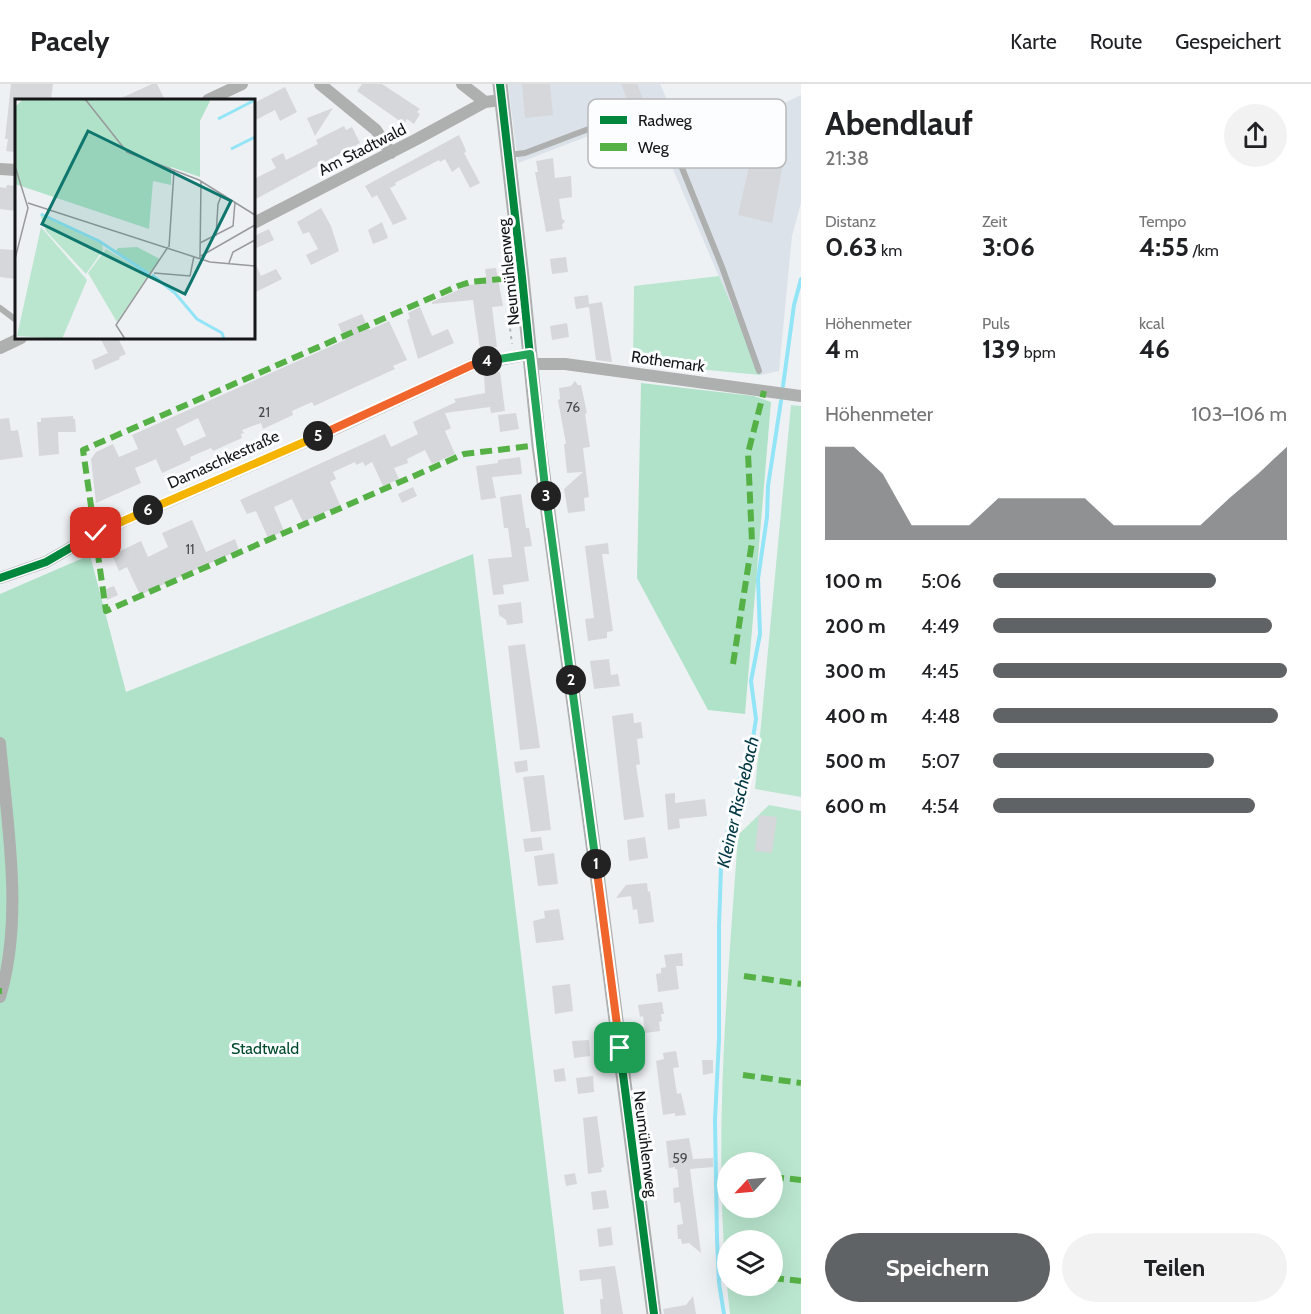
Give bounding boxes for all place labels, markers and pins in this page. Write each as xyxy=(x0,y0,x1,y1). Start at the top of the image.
pin: 4 xyxy=(472,346,502,376)
pin: 5 xyxy=(303,421,333,451)
pin: 3 xyxy=(531,481,561,511)
pin: 6 xyxy=(133,495,163,525)
pin xyxy=(70,507,121,558)
pin: 2 xyxy=(556,665,586,695)
pin: 1 xyxy=(581,849,611,879)
pin xyxy=(594,1022,645,1073)

